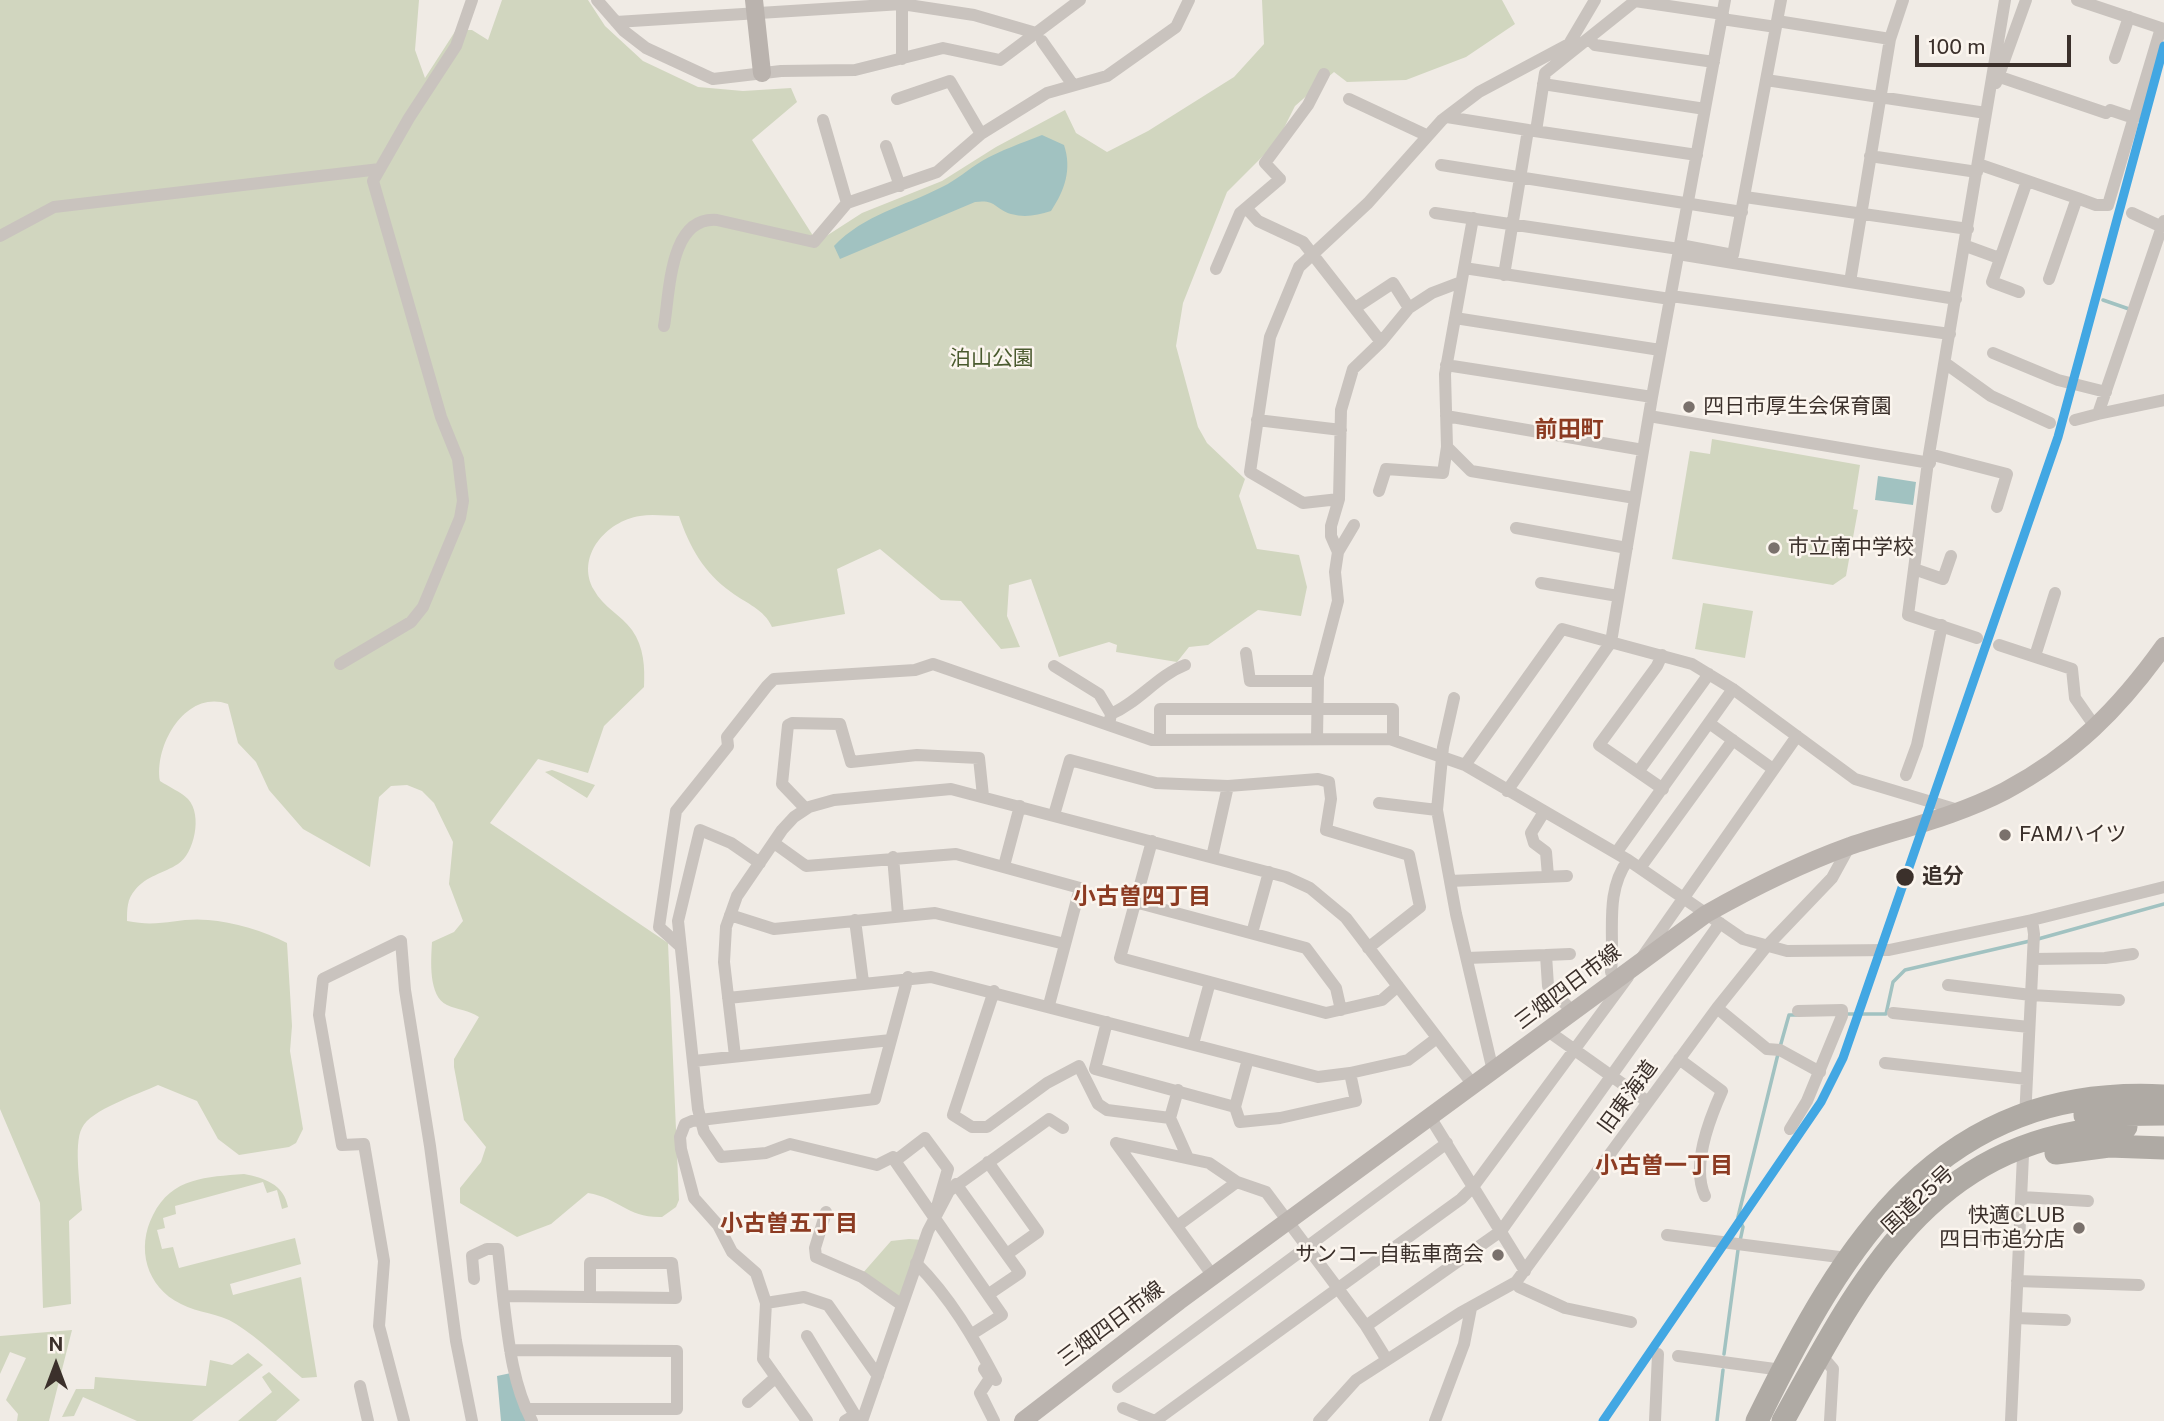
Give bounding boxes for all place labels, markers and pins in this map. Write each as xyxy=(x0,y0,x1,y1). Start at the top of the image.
place label: 四日市厚生会保育園 xyxy=(1703,394,1892,420)
marker: 四日市厚生会保育園 xyxy=(1681,399,1697,415)
place label: 市立南中学校 xyxy=(1788,535,1914,561)
marker: 市立南中学校 xyxy=(1766,540,1782,556)
place label: FAMハイツ xyxy=(2019,822,2127,848)
marker: FAMハイツ xyxy=(1997,827,2013,843)
place label: 追分 xyxy=(1922,864,1964,890)
marker: 追分 xyxy=(1894,866,1916,888)
place label: 快適CLUB 四日市追分店 xyxy=(1939,1203,2065,1253)
marker: 快適CLUB 四日市追分店 xyxy=(2071,1220,2087,1236)
place label: サンコー自転車商会 xyxy=(1295,1242,1484,1268)
marker: サンコー自転車商会 xyxy=(1490,1247,1506,1263)

